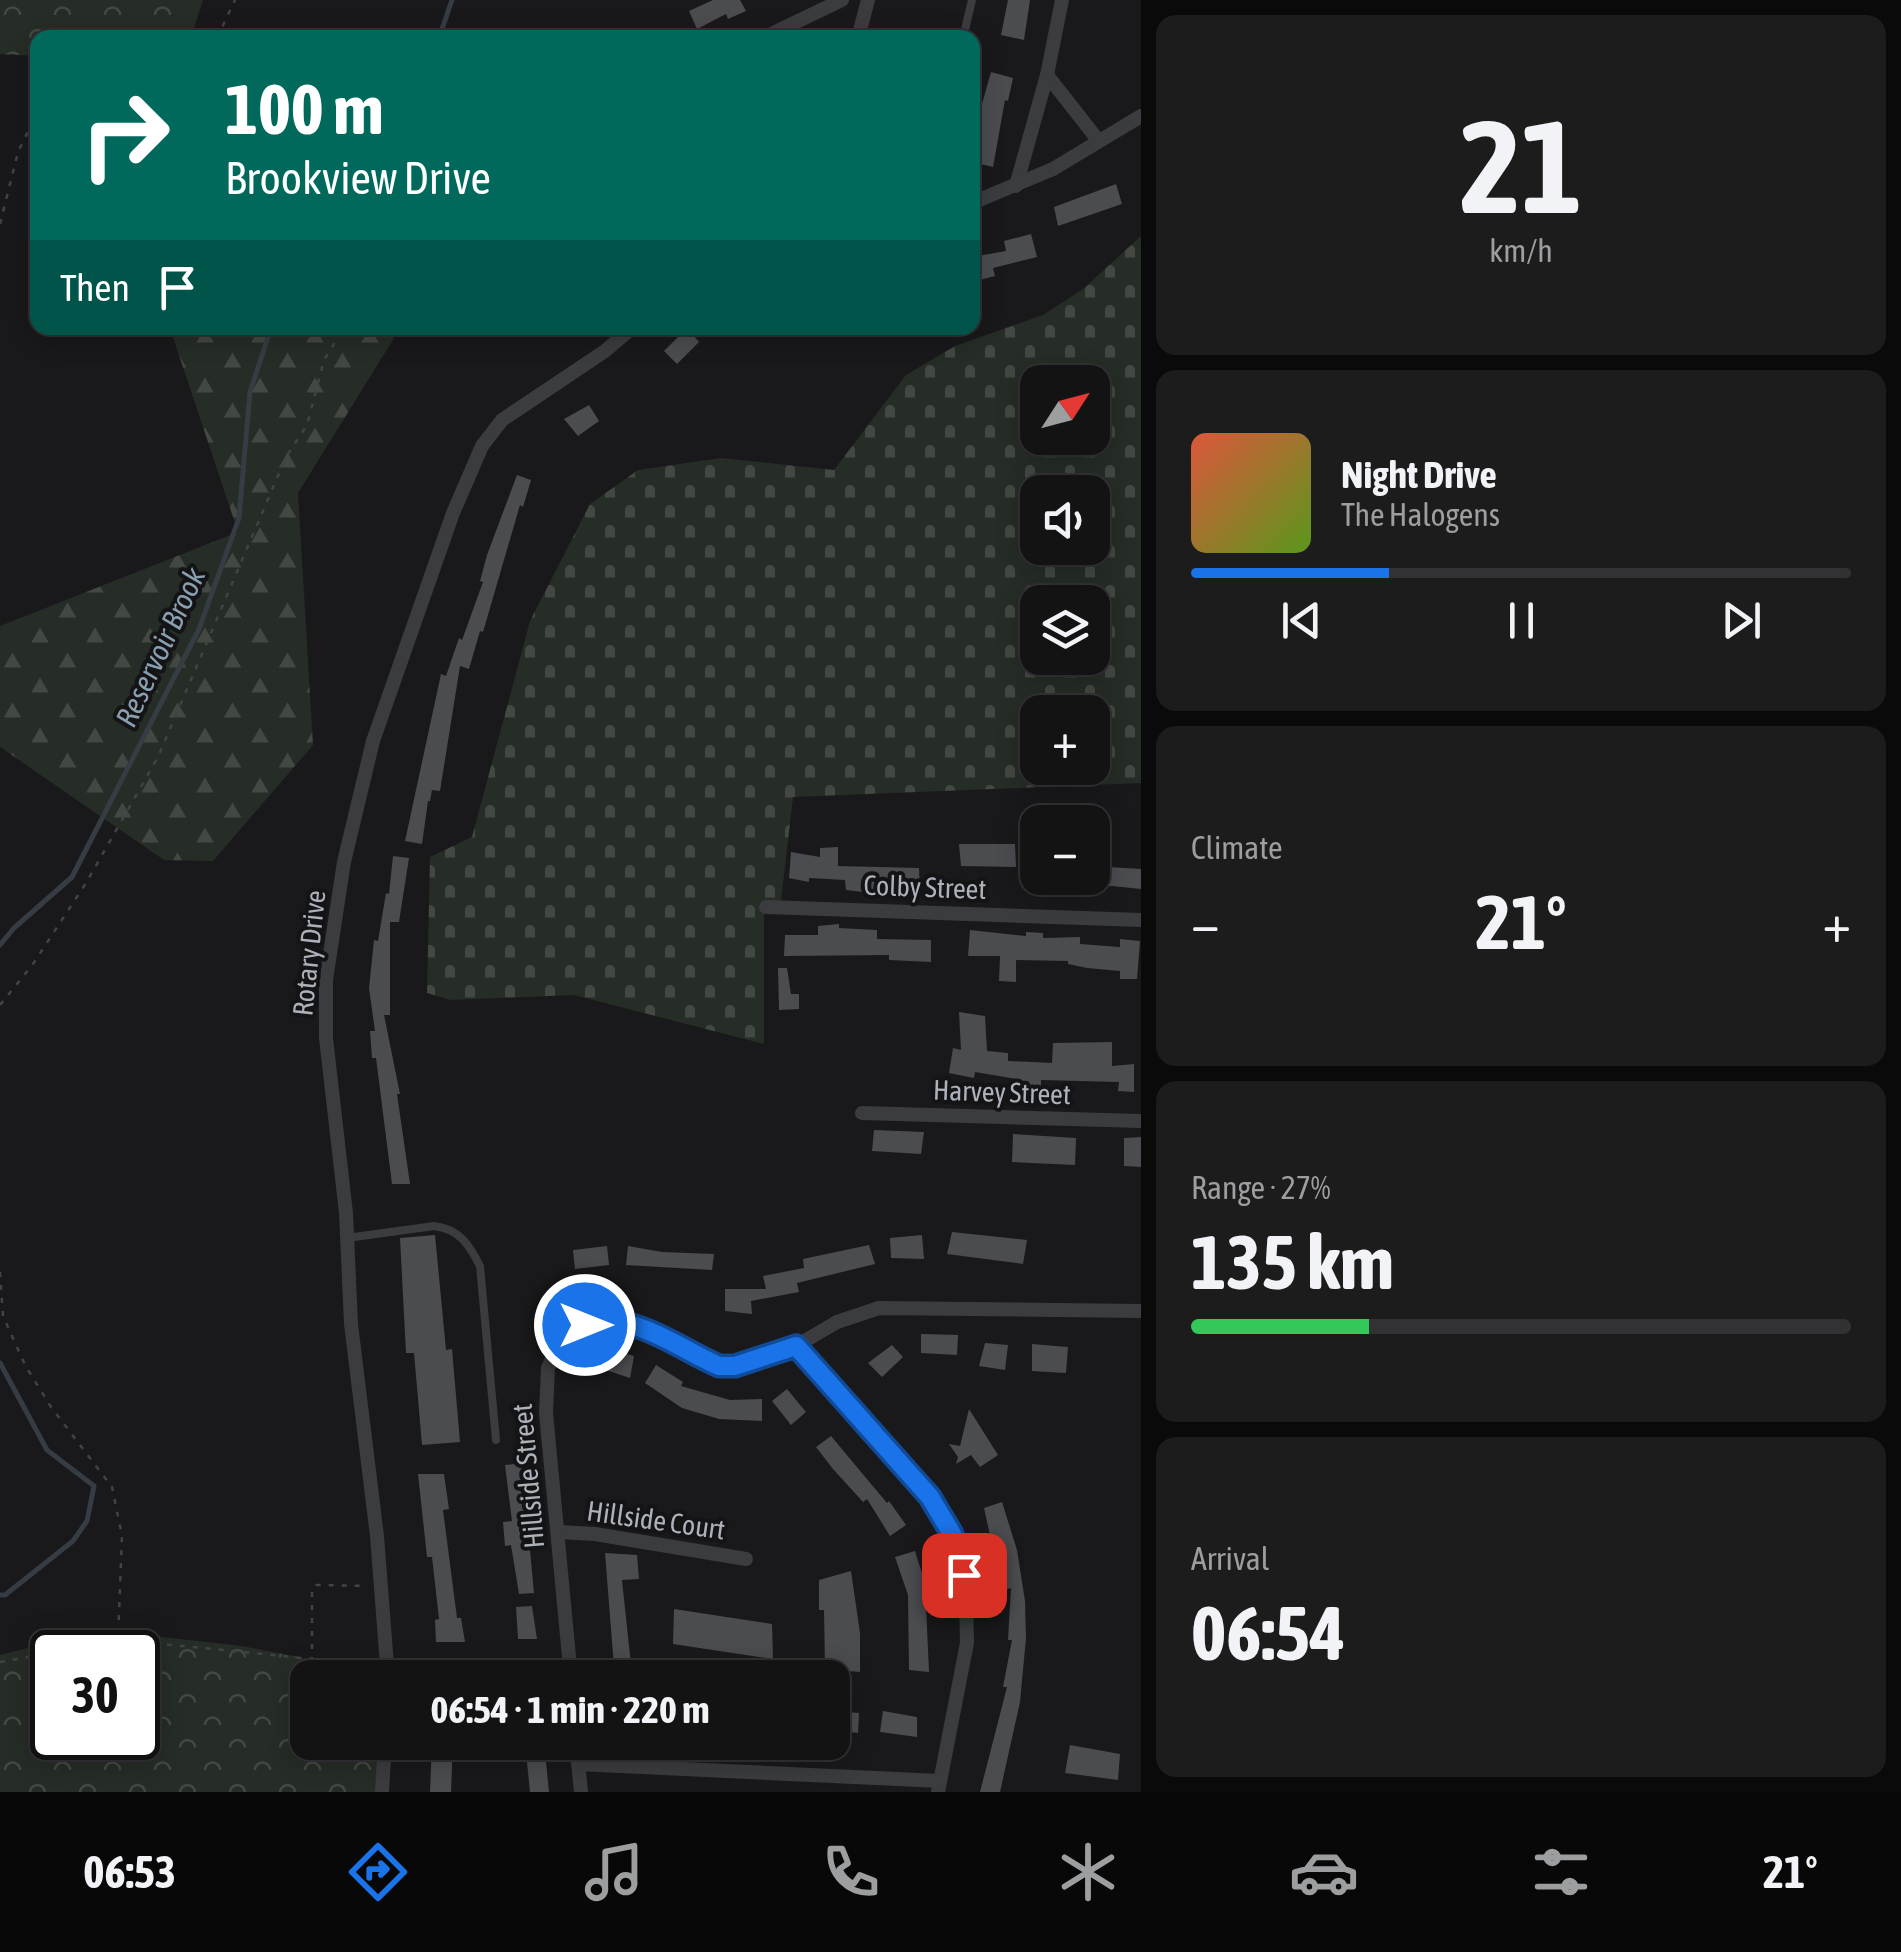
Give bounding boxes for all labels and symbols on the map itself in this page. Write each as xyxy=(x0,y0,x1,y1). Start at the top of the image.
north arrow xyxy=(1020,365,1110,455)
water label: Reservoir Brook xyxy=(108,561,212,732)
street label: Colby Street xyxy=(863,869,987,905)
street label: Rotary Drive xyxy=(286,889,332,1017)
street label: Harvey Street xyxy=(932,1074,1072,1110)
position arrow xyxy=(533,1273,637,1377)
street label: Hillside Street xyxy=(506,1402,550,1550)
street label: Hillside Court xyxy=(585,1494,727,1546)
pin xyxy=(922,1533,1007,1618)
speed limit sign: 30 xyxy=(30,1630,160,1760)

